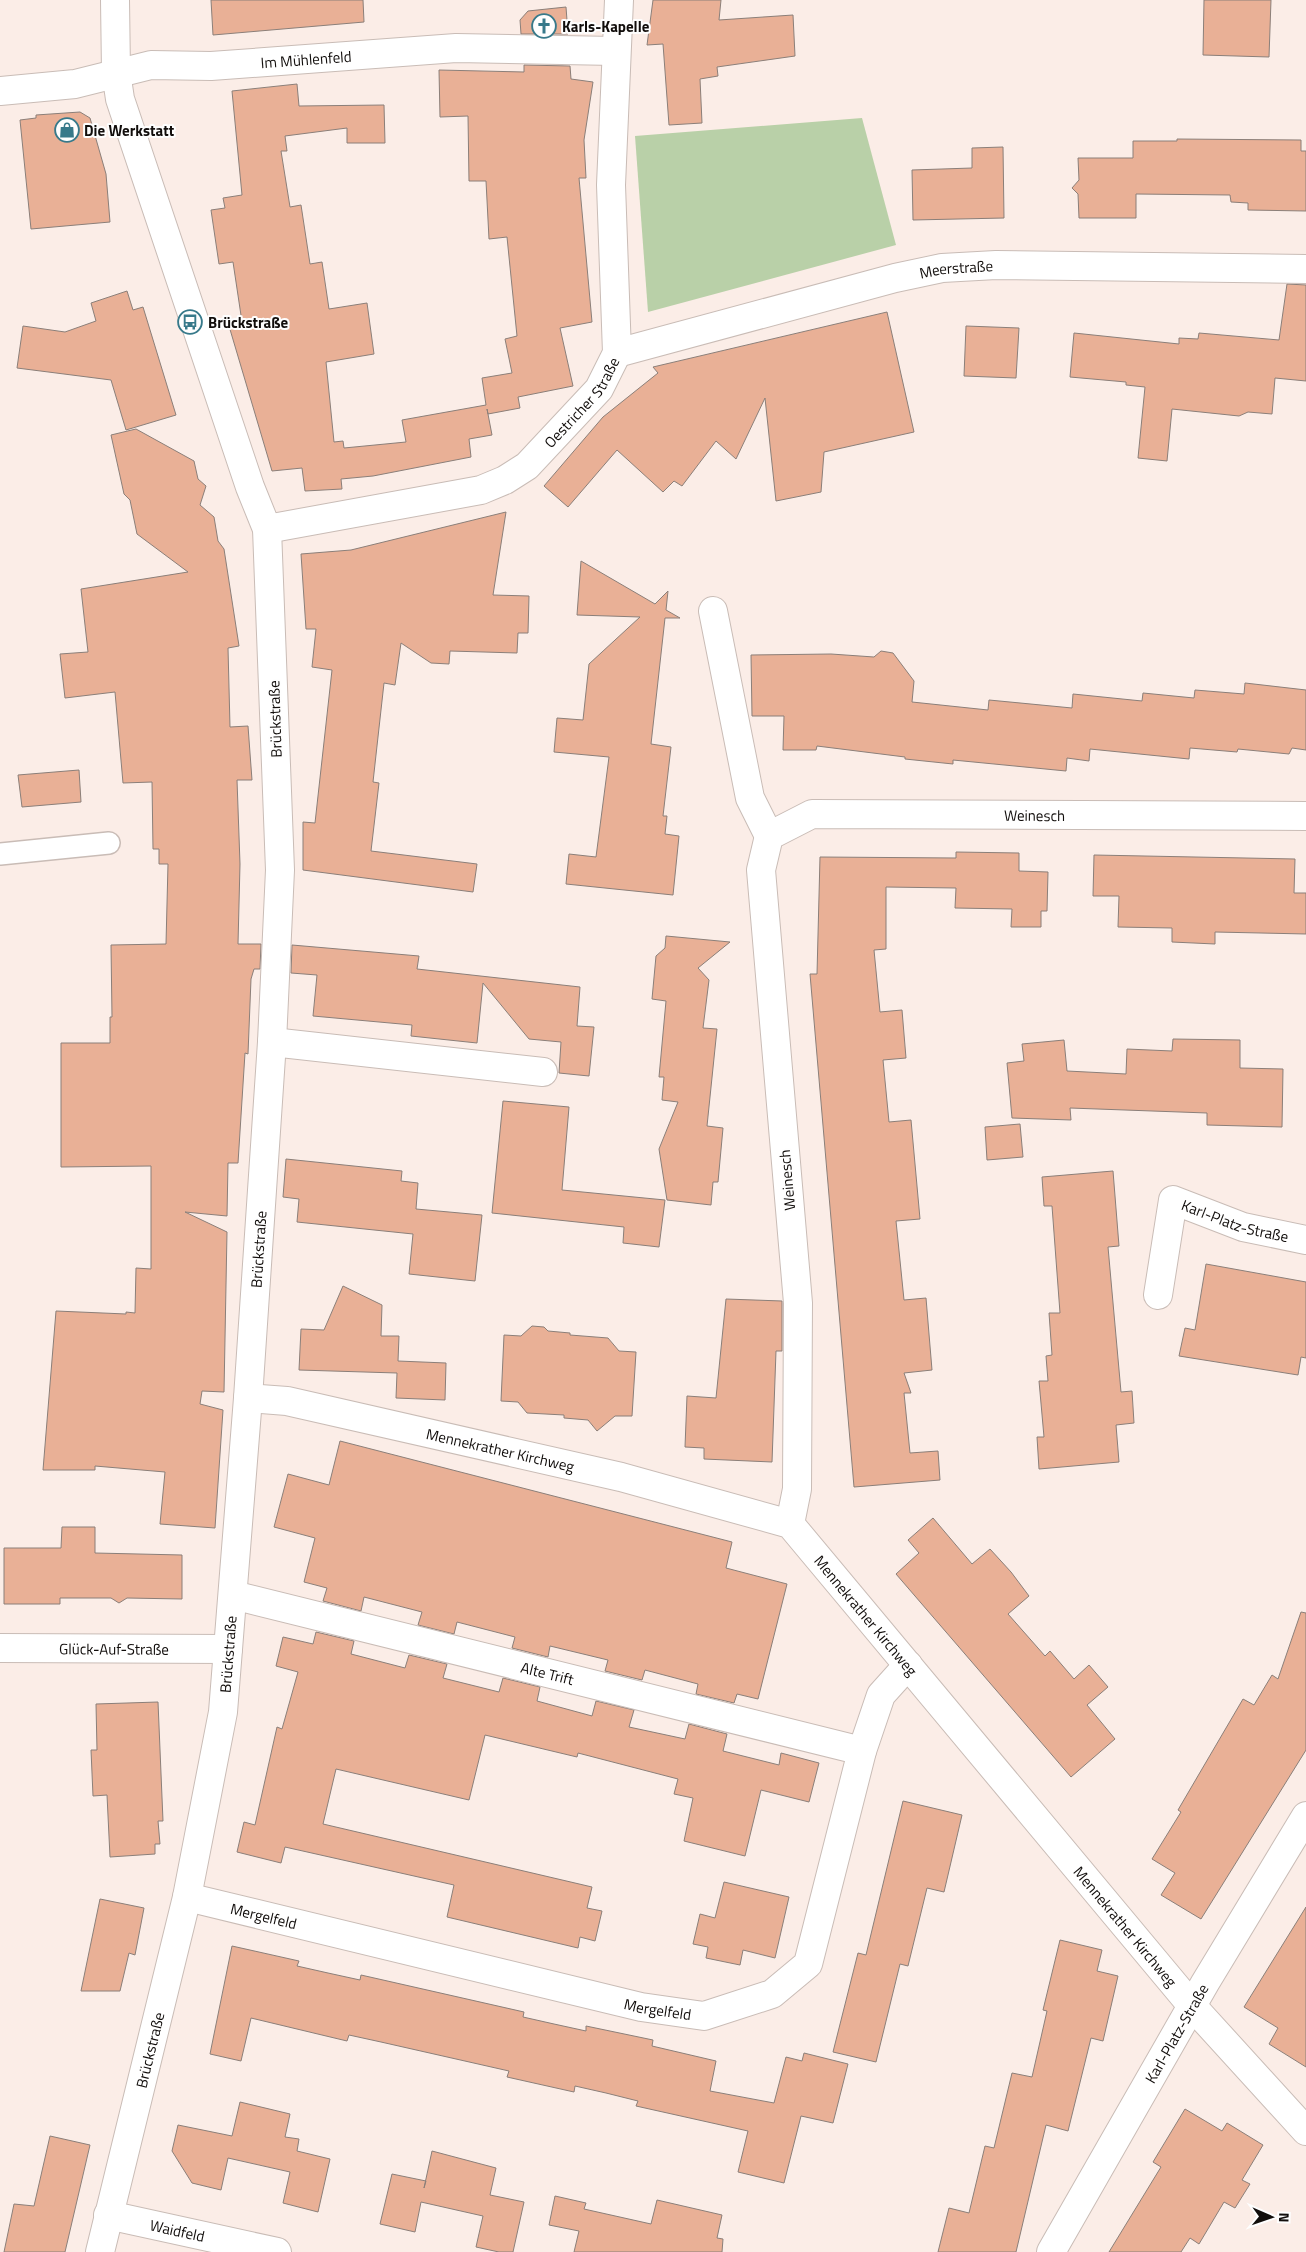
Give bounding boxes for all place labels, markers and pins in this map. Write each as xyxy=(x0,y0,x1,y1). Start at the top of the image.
church icon: Karls-Kapelle xyxy=(531,13,557,39)
place label: Karls-Kapelle xyxy=(562,15,650,38)
shop icon: Die Werkstatt xyxy=(54,117,80,143)
place label: Die Werkstatt xyxy=(84,119,175,142)
bus stop icon: Brückstraße xyxy=(177,309,203,335)
place label: Brückstraße xyxy=(208,311,288,334)

